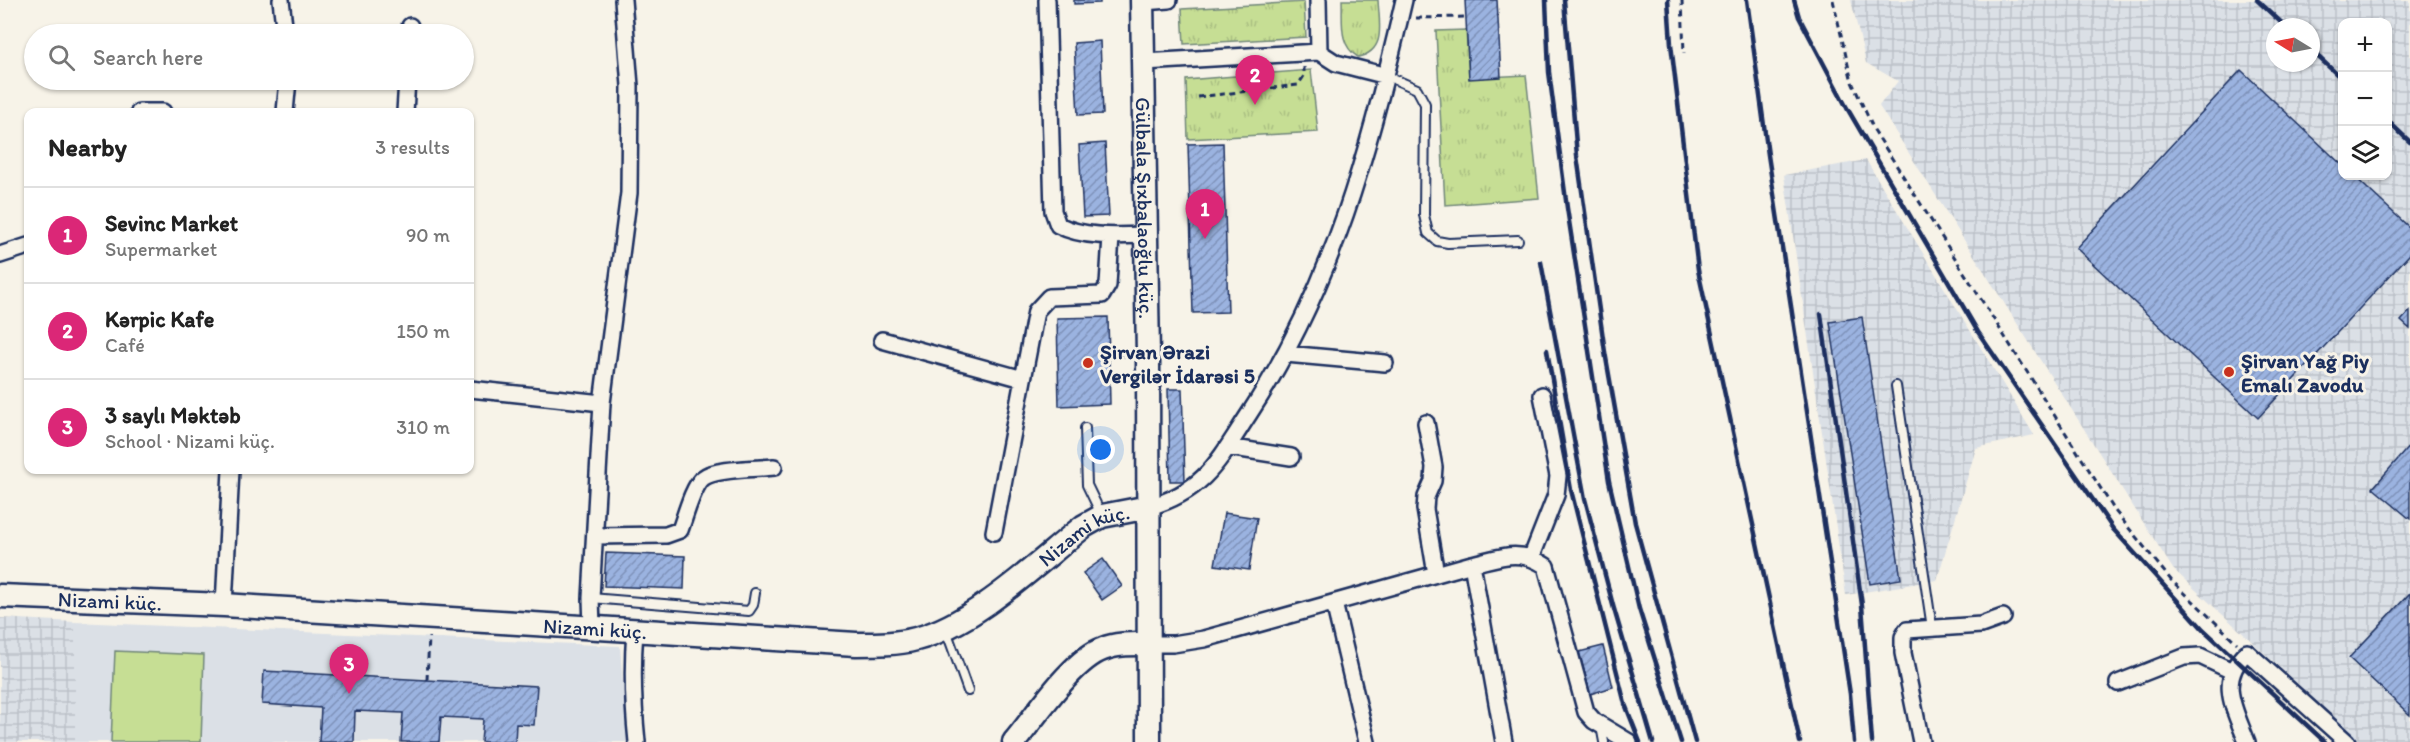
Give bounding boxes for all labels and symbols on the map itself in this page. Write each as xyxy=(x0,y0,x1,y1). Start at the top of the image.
north arrow xyxy=(2266,18,2320,72)
pin: 2 xyxy=(1236,56,1274,105)
street label: Gülbala Şıxbalaoğlu küç. xyxy=(1131,97,1160,319)
pin: 1 xyxy=(1186,190,1224,239)
place label: Şirvan Ərazi Vergilər İdarəsi 5 xyxy=(1100,339,1255,389)
place label: Şirvan Yağ Piy Emalı Zavodu xyxy=(2241,348,2369,397)
marker: Şirvan Ərazi Vergilər İdarəsi 5 xyxy=(1081,356,1095,370)
marker: Şirvan Yağ Piy Emalı Zavodu xyxy=(2222,365,2236,379)
your location xyxy=(1086,435,1115,464)
street label: Nizami küç. xyxy=(1033,498,1132,571)
street label: Nizami küç. xyxy=(57,586,162,615)
street label: Nizami küç. xyxy=(542,612,648,644)
pin: 3 xyxy=(330,644,368,694)

